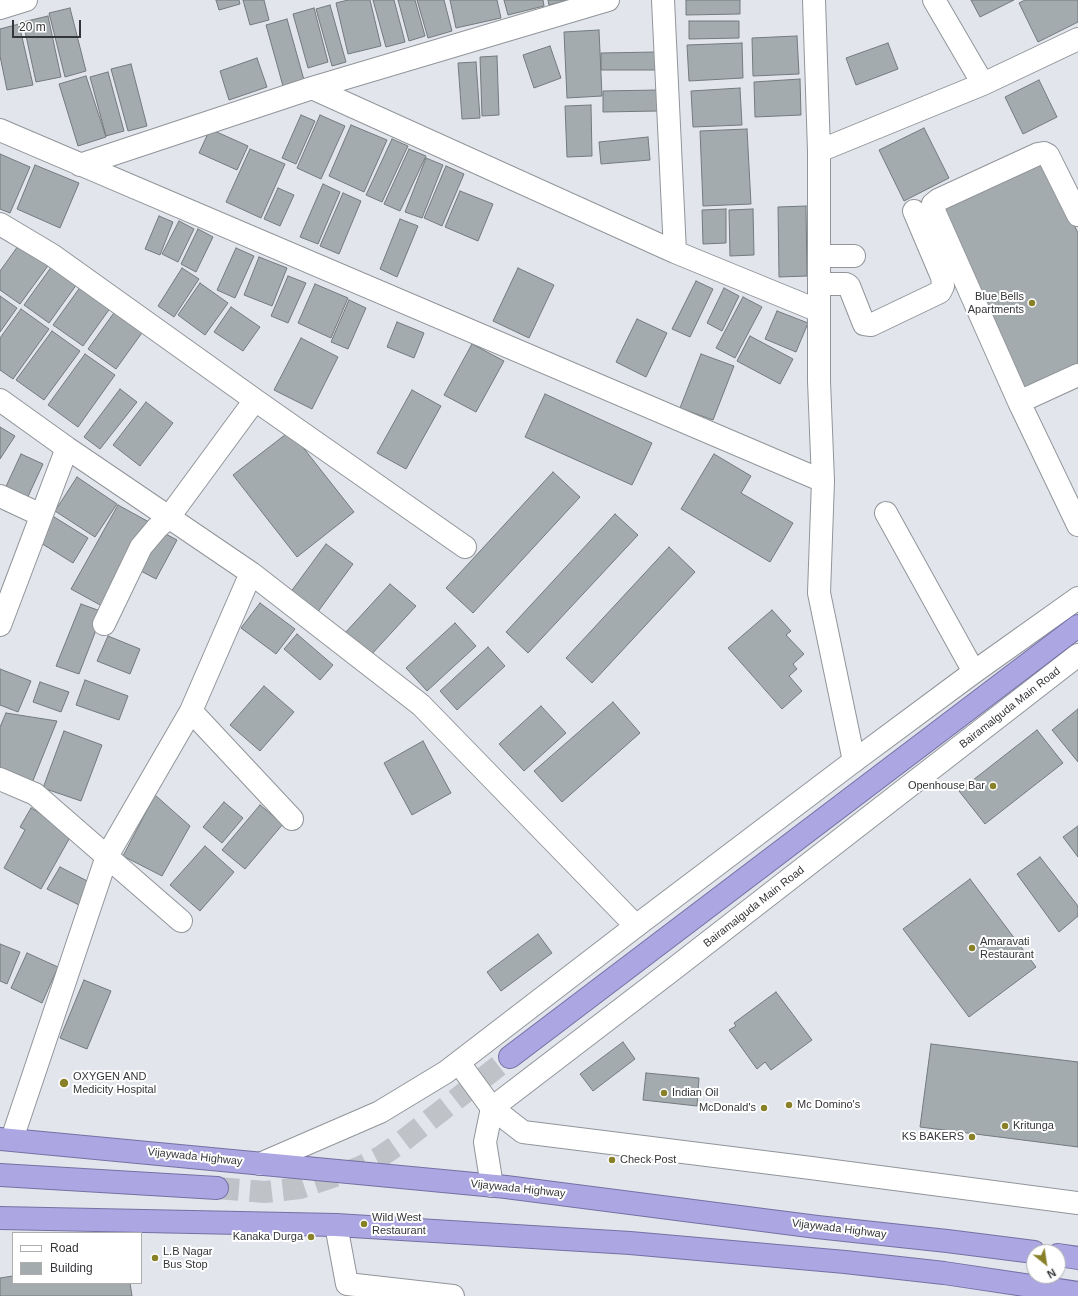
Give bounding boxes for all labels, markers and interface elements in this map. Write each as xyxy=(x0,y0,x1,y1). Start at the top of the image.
scale bar xyxy=(14,12,83,38)
text: 20 m xyxy=(19,20,46,34)
place label: Blue Bells Apartments xyxy=(968,290,1024,316)
marker: Blue Bells Apartments xyxy=(1027,298,1037,308)
street label: Bairamalguda Main Road xyxy=(957,665,1063,751)
place label: Openhouse Bar xyxy=(908,779,985,793)
marker: Openhouse Bar xyxy=(988,781,998,791)
street label: Bairamalguda Main Road xyxy=(701,864,807,950)
place label: Amaravati Restaurant xyxy=(980,935,1034,961)
marker: Amaravati Restaurant xyxy=(967,943,977,953)
place label: OXYGEN AND Medicity Hospital xyxy=(73,1070,156,1096)
marker: OXYGEN AND Medicity Hospital xyxy=(58,1077,70,1089)
place label: Indian Oil xyxy=(672,1086,718,1100)
marker: Indian Oil xyxy=(659,1088,669,1098)
place label: Mc Domino's xyxy=(797,1098,860,1112)
marker: Mc Domino's xyxy=(784,1100,794,1110)
place label: McDonald's xyxy=(699,1101,756,1115)
marker: McDonald's xyxy=(759,1103,769,1113)
place label: Kritunga xyxy=(1013,1119,1054,1133)
marker: Kritunga xyxy=(1000,1121,1010,1131)
place label: KS BAKERS xyxy=(902,1130,964,1144)
marker: KS BAKERS xyxy=(967,1132,977,1142)
street label: Vijaywada Highway xyxy=(147,1145,243,1169)
place label: Check Post xyxy=(620,1153,676,1167)
marker: Check Post xyxy=(607,1155,617,1165)
street label: Vijaywada Highway xyxy=(470,1177,566,1201)
place label: Wild West Restaurant xyxy=(372,1211,426,1237)
street label: Vijaywada Highway xyxy=(791,1217,887,1241)
marker: Wild West Restaurant xyxy=(359,1219,369,1229)
place label: Kanaka Durga xyxy=(233,1230,303,1244)
legend xyxy=(12,1232,142,1284)
marker: Kanaka Durga xyxy=(306,1232,316,1242)
text: Road xyxy=(50,1241,79,1255)
north arrow xyxy=(1026,1244,1066,1284)
place label: L.B Nagar Bus Stop xyxy=(163,1245,213,1271)
marker: L.B Nagar Bus Stop xyxy=(150,1253,160,1263)
text: Building xyxy=(50,1261,93,1275)
text: N xyxy=(1045,1266,1058,1281)

